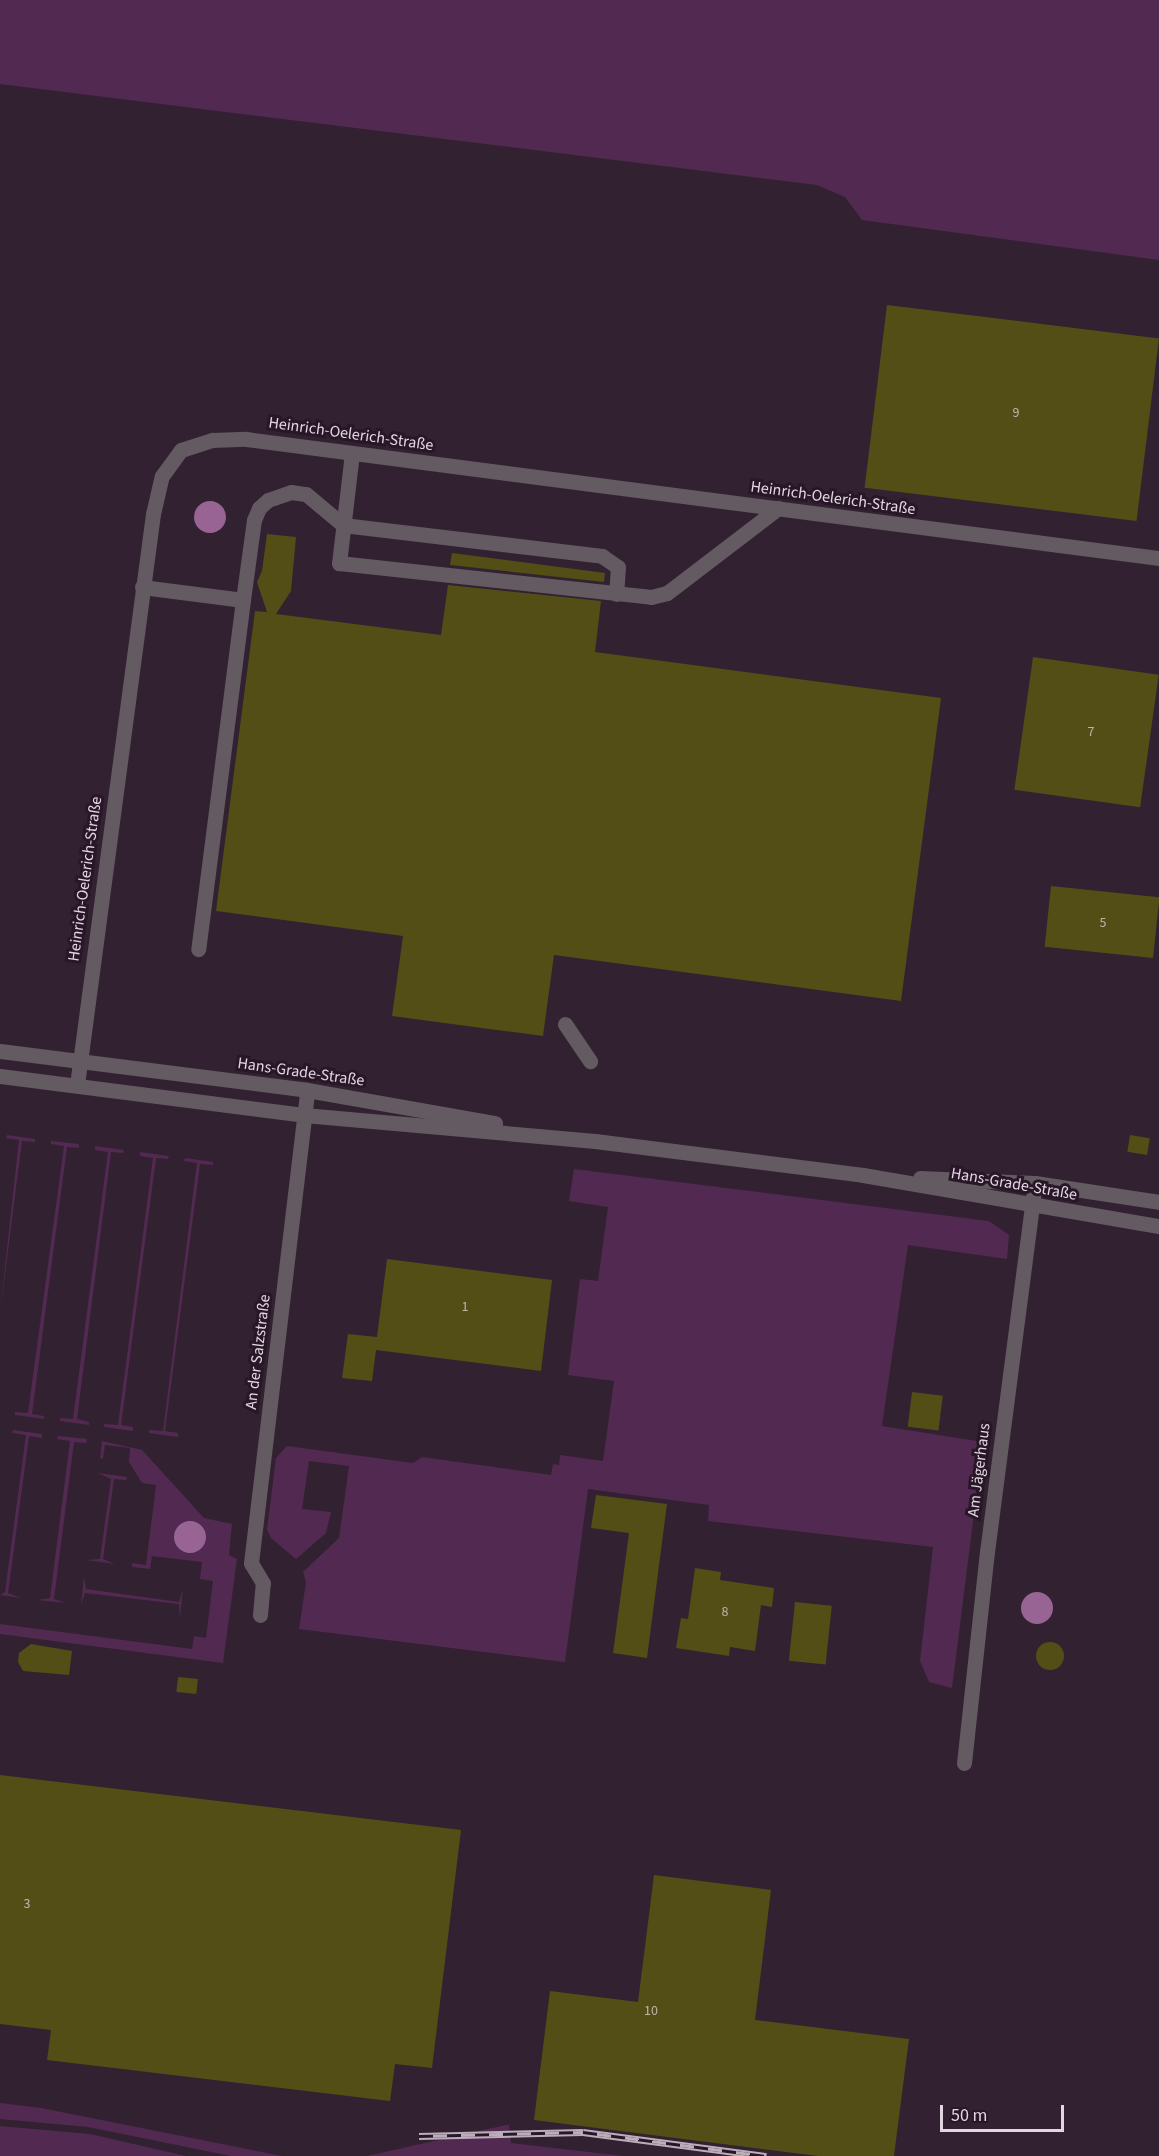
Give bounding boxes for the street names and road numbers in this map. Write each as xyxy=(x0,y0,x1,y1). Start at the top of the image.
street label: Heinrich-Oelerich-Straße xyxy=(267,413,435,455)
street label: Heinrich-Oelerich-Straße xyxy=(749,477,917,519)
street label: Heinrich-Oelerich-Straße xyxy=(64,795,106,963)
street label: Hans-Grade-Straße xyxy=(236,1054,366,1090)
street label: Hans-Grade-Straße xyxy=(949,1163,1079,1205)
street label: An der Salzstraße xyxy=(241,1293,275,1411)
street label: Am Jägerhaus xyxy=(964,1422,994,1518)

